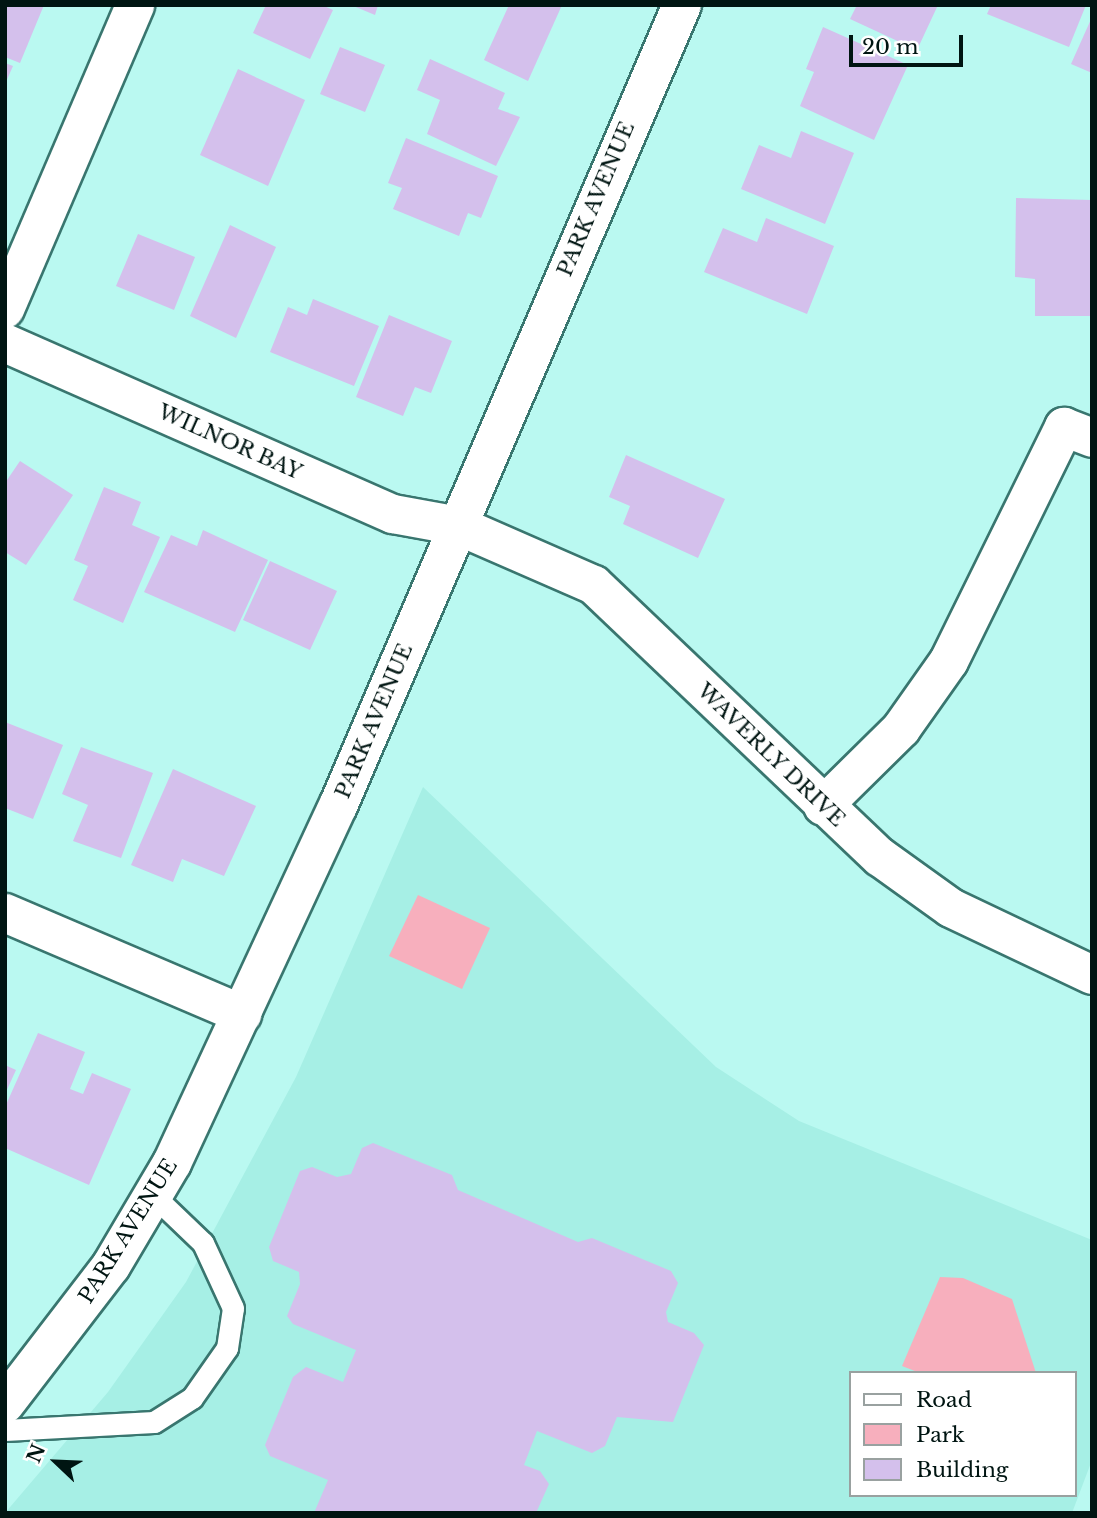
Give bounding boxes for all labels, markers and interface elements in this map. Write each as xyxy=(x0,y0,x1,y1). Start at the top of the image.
scale bar xyxy=(852,21,966,65)
text: 20 m xyxy=(862,34,919,60)
street label: PARK AVENUE xyxy=(552,117,640,281)
street label: WILNOR BAY xyxy=(154,399,306,485)
street label: PARK AVENUE xyxy=(330,639,418,803)
street label: WAVERLY DRIVE xyxy=(692,678,850,832)
street label: PARK AVENUE xyxy=(73,1154,183,1308)
legend xyxy=(848,1371,1076,1497)
text: Road xyxy=(916,1387,972,1413)
text: Park xyxy=(916,1422,965,1448)
north arrow xyxy=(21,1427,91,1497)
text: N xyxy=(22,1441,50,1466)
text: Building xyxy=(916,1457,1008,1483)

